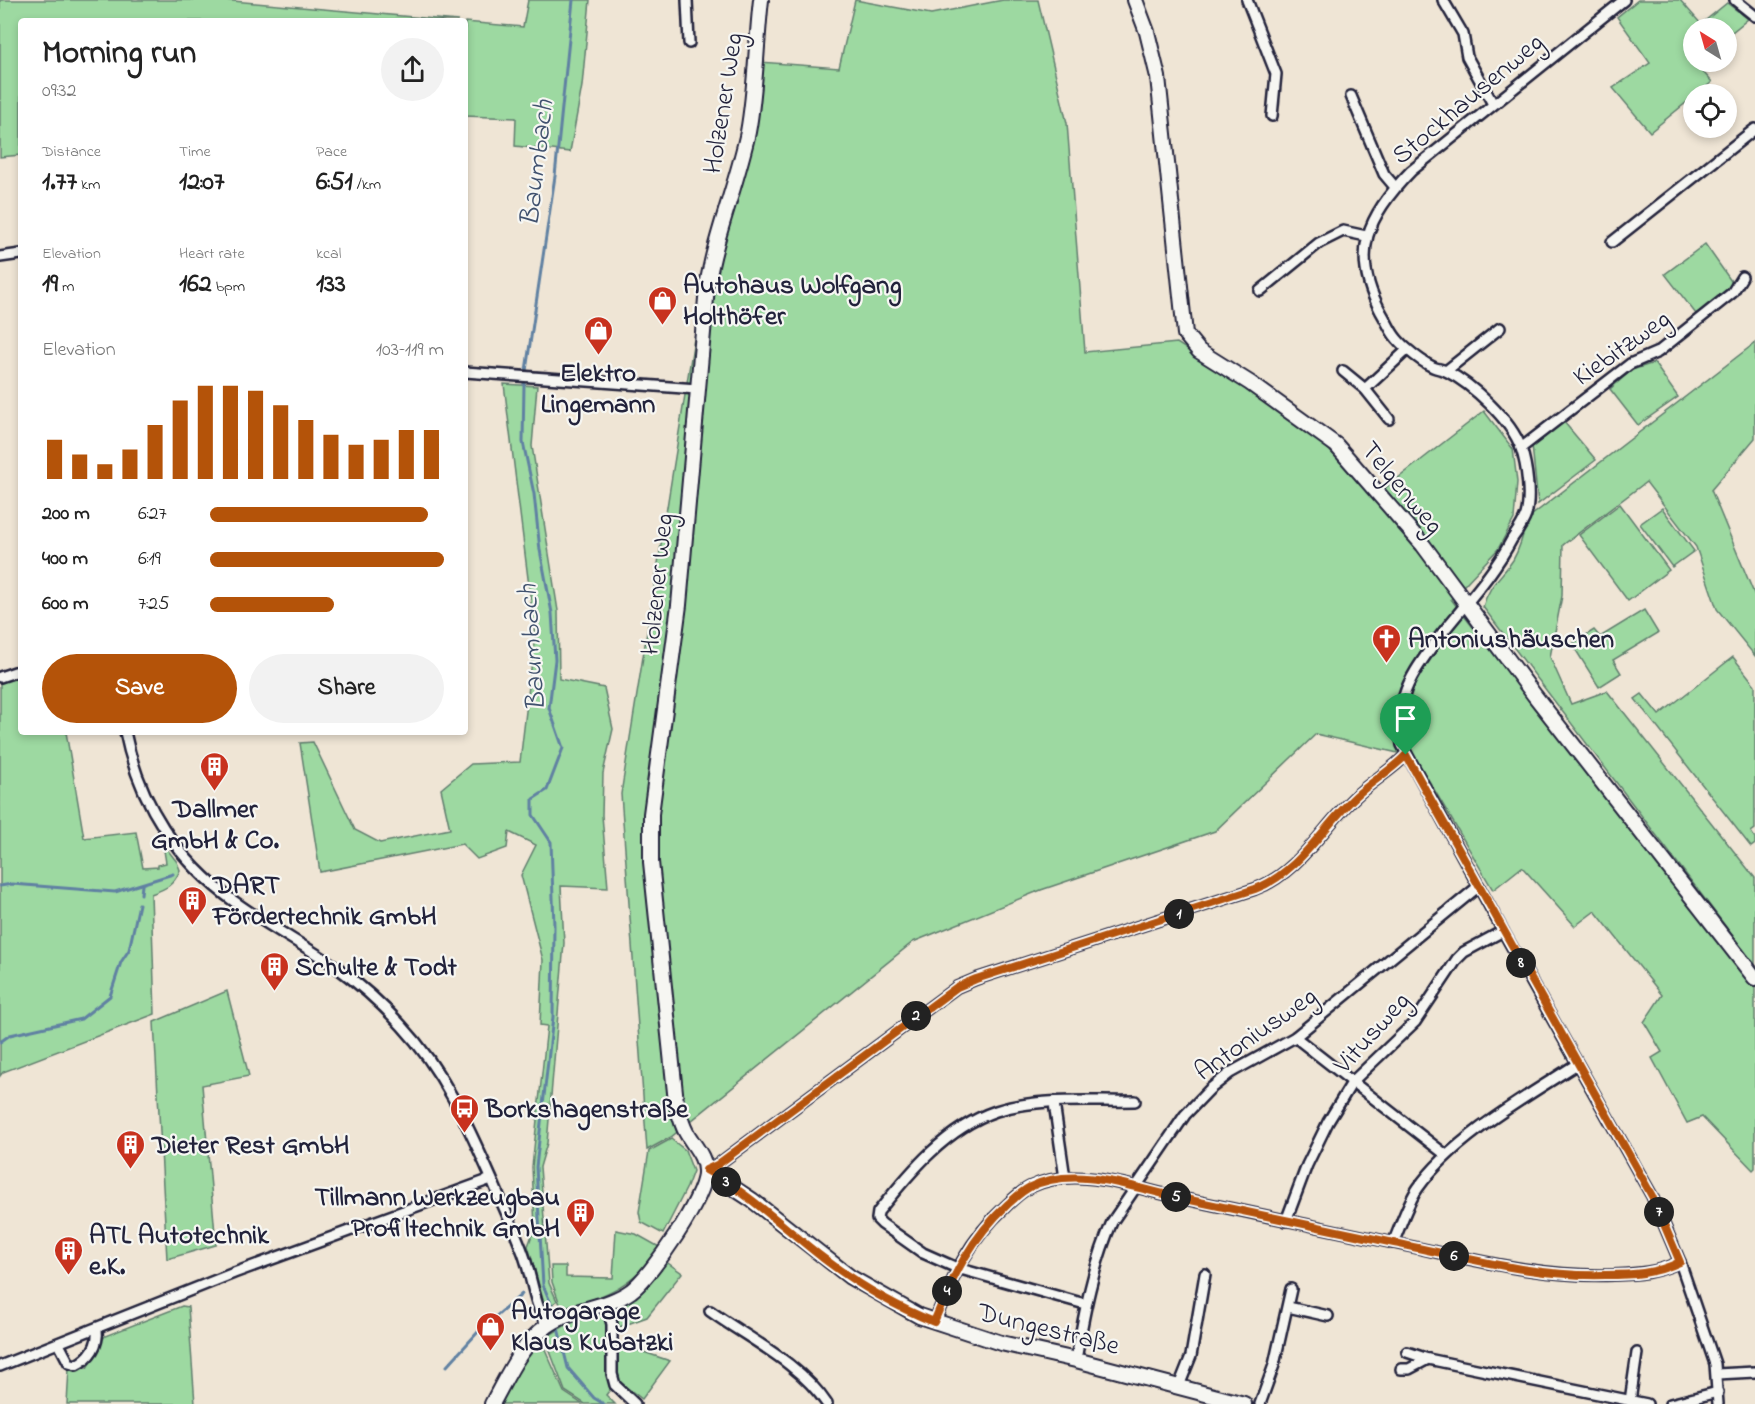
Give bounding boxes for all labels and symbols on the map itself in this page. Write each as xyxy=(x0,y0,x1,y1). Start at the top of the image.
north arrow xyxy=(1683,18,1737,72)
street label: Stockhausenweg xyxy=(1384,25,1553,175)
street label: Holzener Weg xyxy=(694,30,755,177)
water label: Baumbach xyxy=(510,97,567,229)
place label: Autohaus Wolfgang Holthöfer xyxy=(683,267,902,337)
shop icon: Autohaus Wolfgang Holthöfer xyxy=(646,284,678,326)
street label: Kiebitzweg xyxy=(1566,301,1679,397)
shop icon: Elektro Lingemann xyxy=(582,314,614,356)
place label: Elektro Lingemann xyxy=(541,355,655,426)
street label: Telgenweg xyxy=(1350,433,1452,544)
street label: Holzener Weg xyxy=(632,511,685,657)
water label: Baumbach xyxy=(509,582,558,713)
place label: Antoniushäuschen xyxy=(1408,621,1614,660)
church icon: Antoniushäuschen xyxy=(1371,622,1403,664)
pin xyxy=(1380,693,1431,755)
building icon: Dallmer GmbH & Co. xyxy=(199,750,231,792)
place label: Dallmer GmbH & Co. xyxy=(151,791,280,861)
place label: DART Fördertechnik GmbH xyxy=(211,867,437,937)
building icon: DART Fördertechnik GmbH xyxy=(176,884,208,926)
pin: 1 xyxy=(1164,899,1194,929)
pin: 8 xyxy=(1506,948,1536,978)
place label: Schulte & Todt xyxy=(295,949,458,988)
building icon: Schulte & Todt xyxy=(258,950,290,992)
street label: Antoniusweg xyxy=(1187,978,1326,1092)
street label: Vitusweg xyxy=(1325,984,1420,1084)
pin: 2 xyxy=(901,1001,931,1031)
place label: Borkshagenstraße xyxy=(483,1091,689,1131)
bus stop icon: Borkshagenstraße xyxy=(448,1092,480,1134)
place label: Dieter Rest GmbH xyxy=(150,1127,349,1166)
building icon: Dieter Rest GmbH xyxy=(115,1128,147,1170)
pin: 3 xyxy=(711,1167,741,1197)
place label: Tillmann Werkzeugbau Profiltechnik GmbH xyxy=(314,1179,560,1249)
pin: 5 xyxy=(1161,1182,1191,1212)
building icon: Tillmann Werkzeugbau Profiltechnik GmbH xyxy=(565,1196,597,1238)
pin: 7 xyxy=(1644,1197,1674,1227)
place label: ATL Autotechnik e.K. xyxy=(89,1217,270,1287)
building icon: ATL Autotechnik e.K. xyxy=(52,1234,84,1276)
pin: 6 xyxy=(1439,1241,1469,1271)
pin: 4 xyxy=(932,1276,962,1306)
place label: Autogarage Klaus Kubatzki xyxy=(511,1293,674,1363)
street label: Dungestraße xyxy=(972,1294,1124,1367)
shop icon: Autogarage Klaus Kubatzki xyxy=(474,1310,506,1352)

